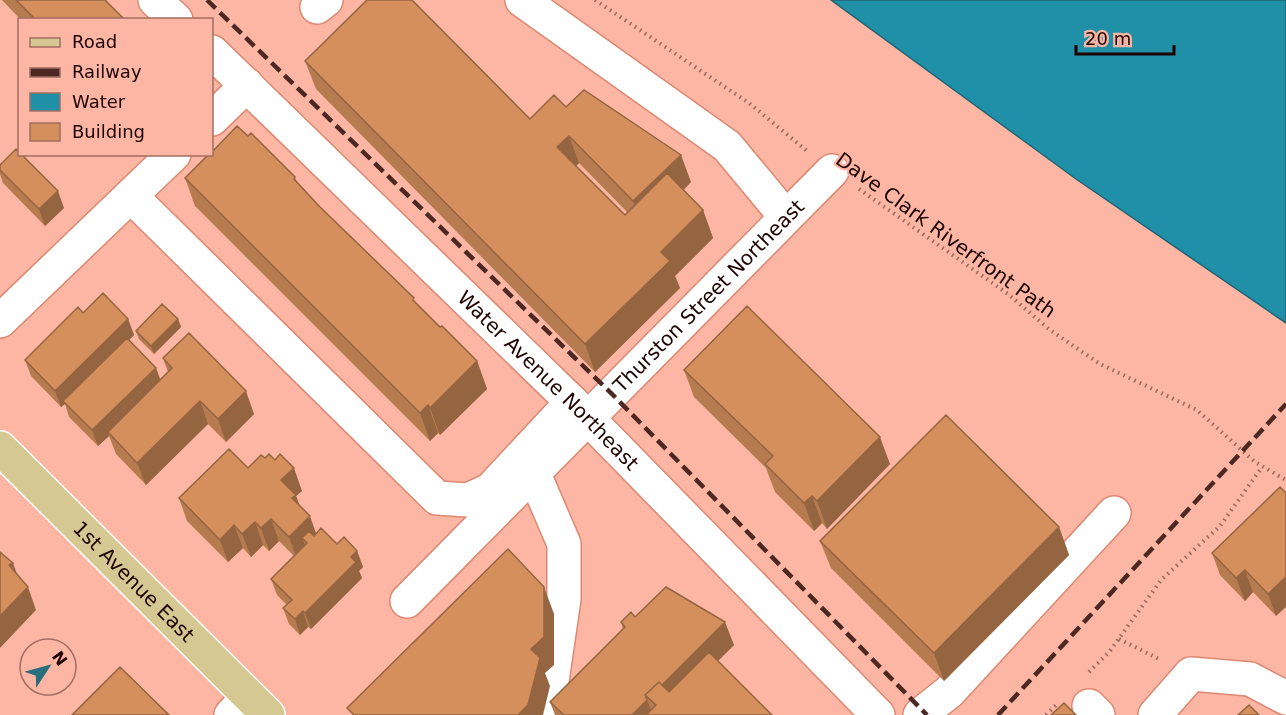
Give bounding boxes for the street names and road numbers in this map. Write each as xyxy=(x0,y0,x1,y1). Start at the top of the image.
street label: Dave Clark Riverfront Path xyxy=(831,147,1061,323)
street label: Thurston Street Northeast xyxy=(607,194,809,398)
street label: Water Avenue Northeast xyxy=(453,286,644,475)
street label: 1st Avenue East xyxy=(68,516,200,647)

